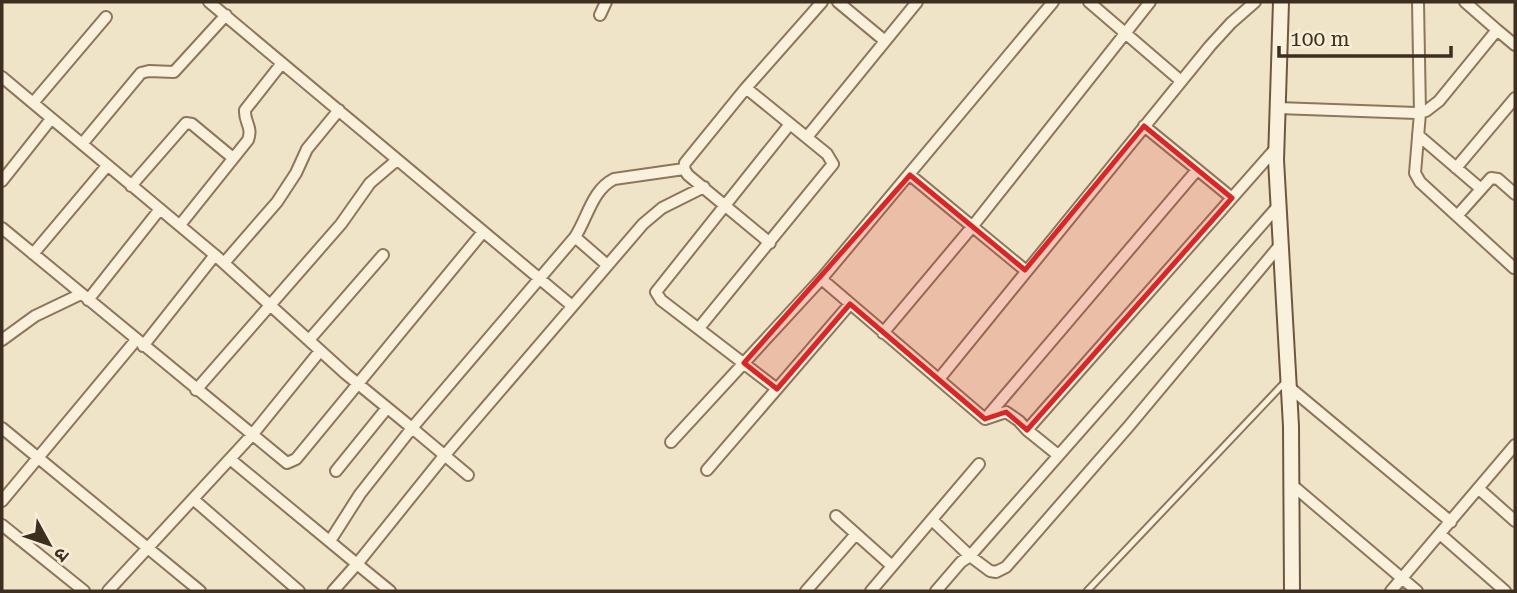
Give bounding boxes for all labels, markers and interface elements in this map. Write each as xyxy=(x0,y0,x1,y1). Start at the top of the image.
scale bar xyxy=(1279,14,1450,58)
text: 100 m xyxy=(1290,27,1350,51)
north arrow xyxy=(14,509,84,579)
text: उ xyxy=(49,543,74,567)

